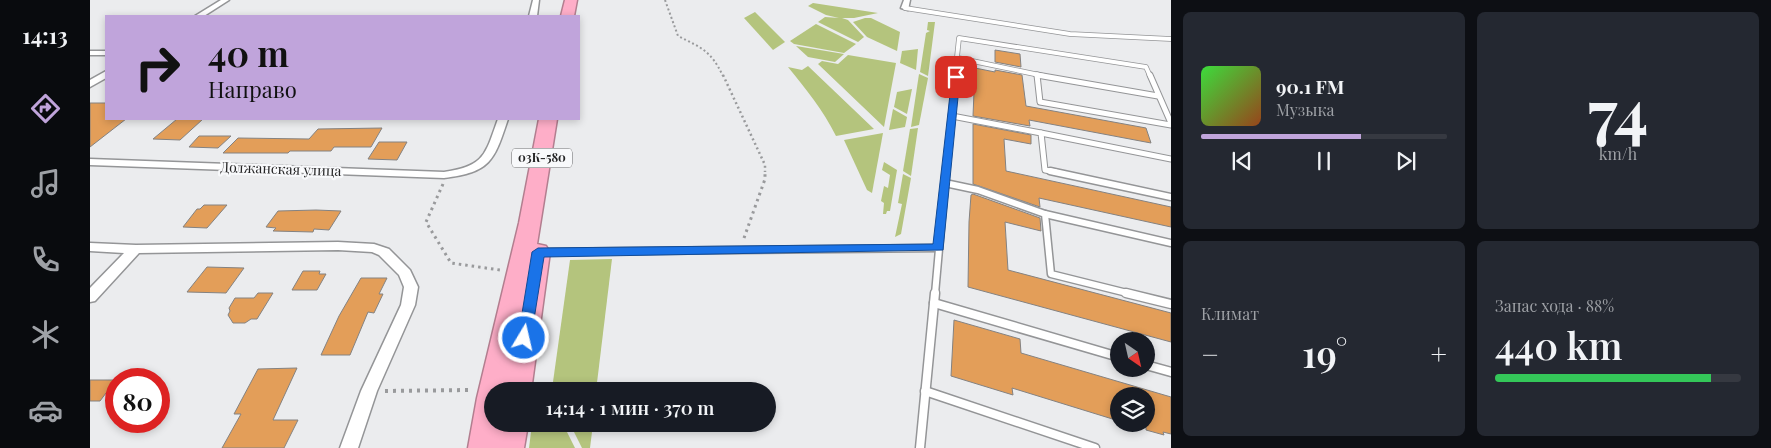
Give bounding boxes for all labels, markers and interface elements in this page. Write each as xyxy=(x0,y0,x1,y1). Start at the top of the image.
text: 14:13 xyxy=(22,20,68,50)
text: 40 m xyxy=(208,29,289,76)
icon: right xyxy=(125,35,190,100)
pin xyxy=(935,56,977,98)
icon: arrive xyxy=(942,63,970,91)
text: 74 xyxy=(1588,67,1648,153)
text: 90.1 FM xyxy=(1276,73,1344,99)
text: Направо xyxy=(208,74,297,104)
icon: directions xyxy=(28,91,63,126)
text: Музыка xyxy=(1276,99,1335,120)
text: km/h xyxy=(1599,143,1637,164)
icon: previous xyxy=(1228,147,1256,175)
icon: pause xyxy=(1310,147,1338,175)
icon: next xyxy=(1392,147,1420,175)
road number: 03К-580 xyxy=(512,148,572,168)
street label: Должанская улица xyxy=(220,157,342,180)
icon: music xyxy=(28,166,63,201)
icon: phone xyxy=(28,242,63,277)
text: Запас хода · 88% xyxy=(1495,295,1614,316)
text: Климат xyxy=(1201,303,1259,324)
position arrow xyxy=(497,311,549,363)
icon: climate xyxy=(28,317,63,352)
text: 440 km xyxy=(1495,319,1623,370)
text: 19° xyxy=(1302,327,1348,378)
north arrow xyxy=(1110,332,1155,378)
map controls xyxy=(1110,332,1155,432)
text: − xyxy=(1201,335,1219,372)
text: + xyxy=(1431,335,1447,372)
speed limit sign: 80 xyxy=(105,368,170,433)
button: layers xyxy=(1110,387,1155,432)
icon: car xyxy=(28,393,63,428)
text: 14:14 · 1 мин · 370 m xyxy=(546,394,714,420)

